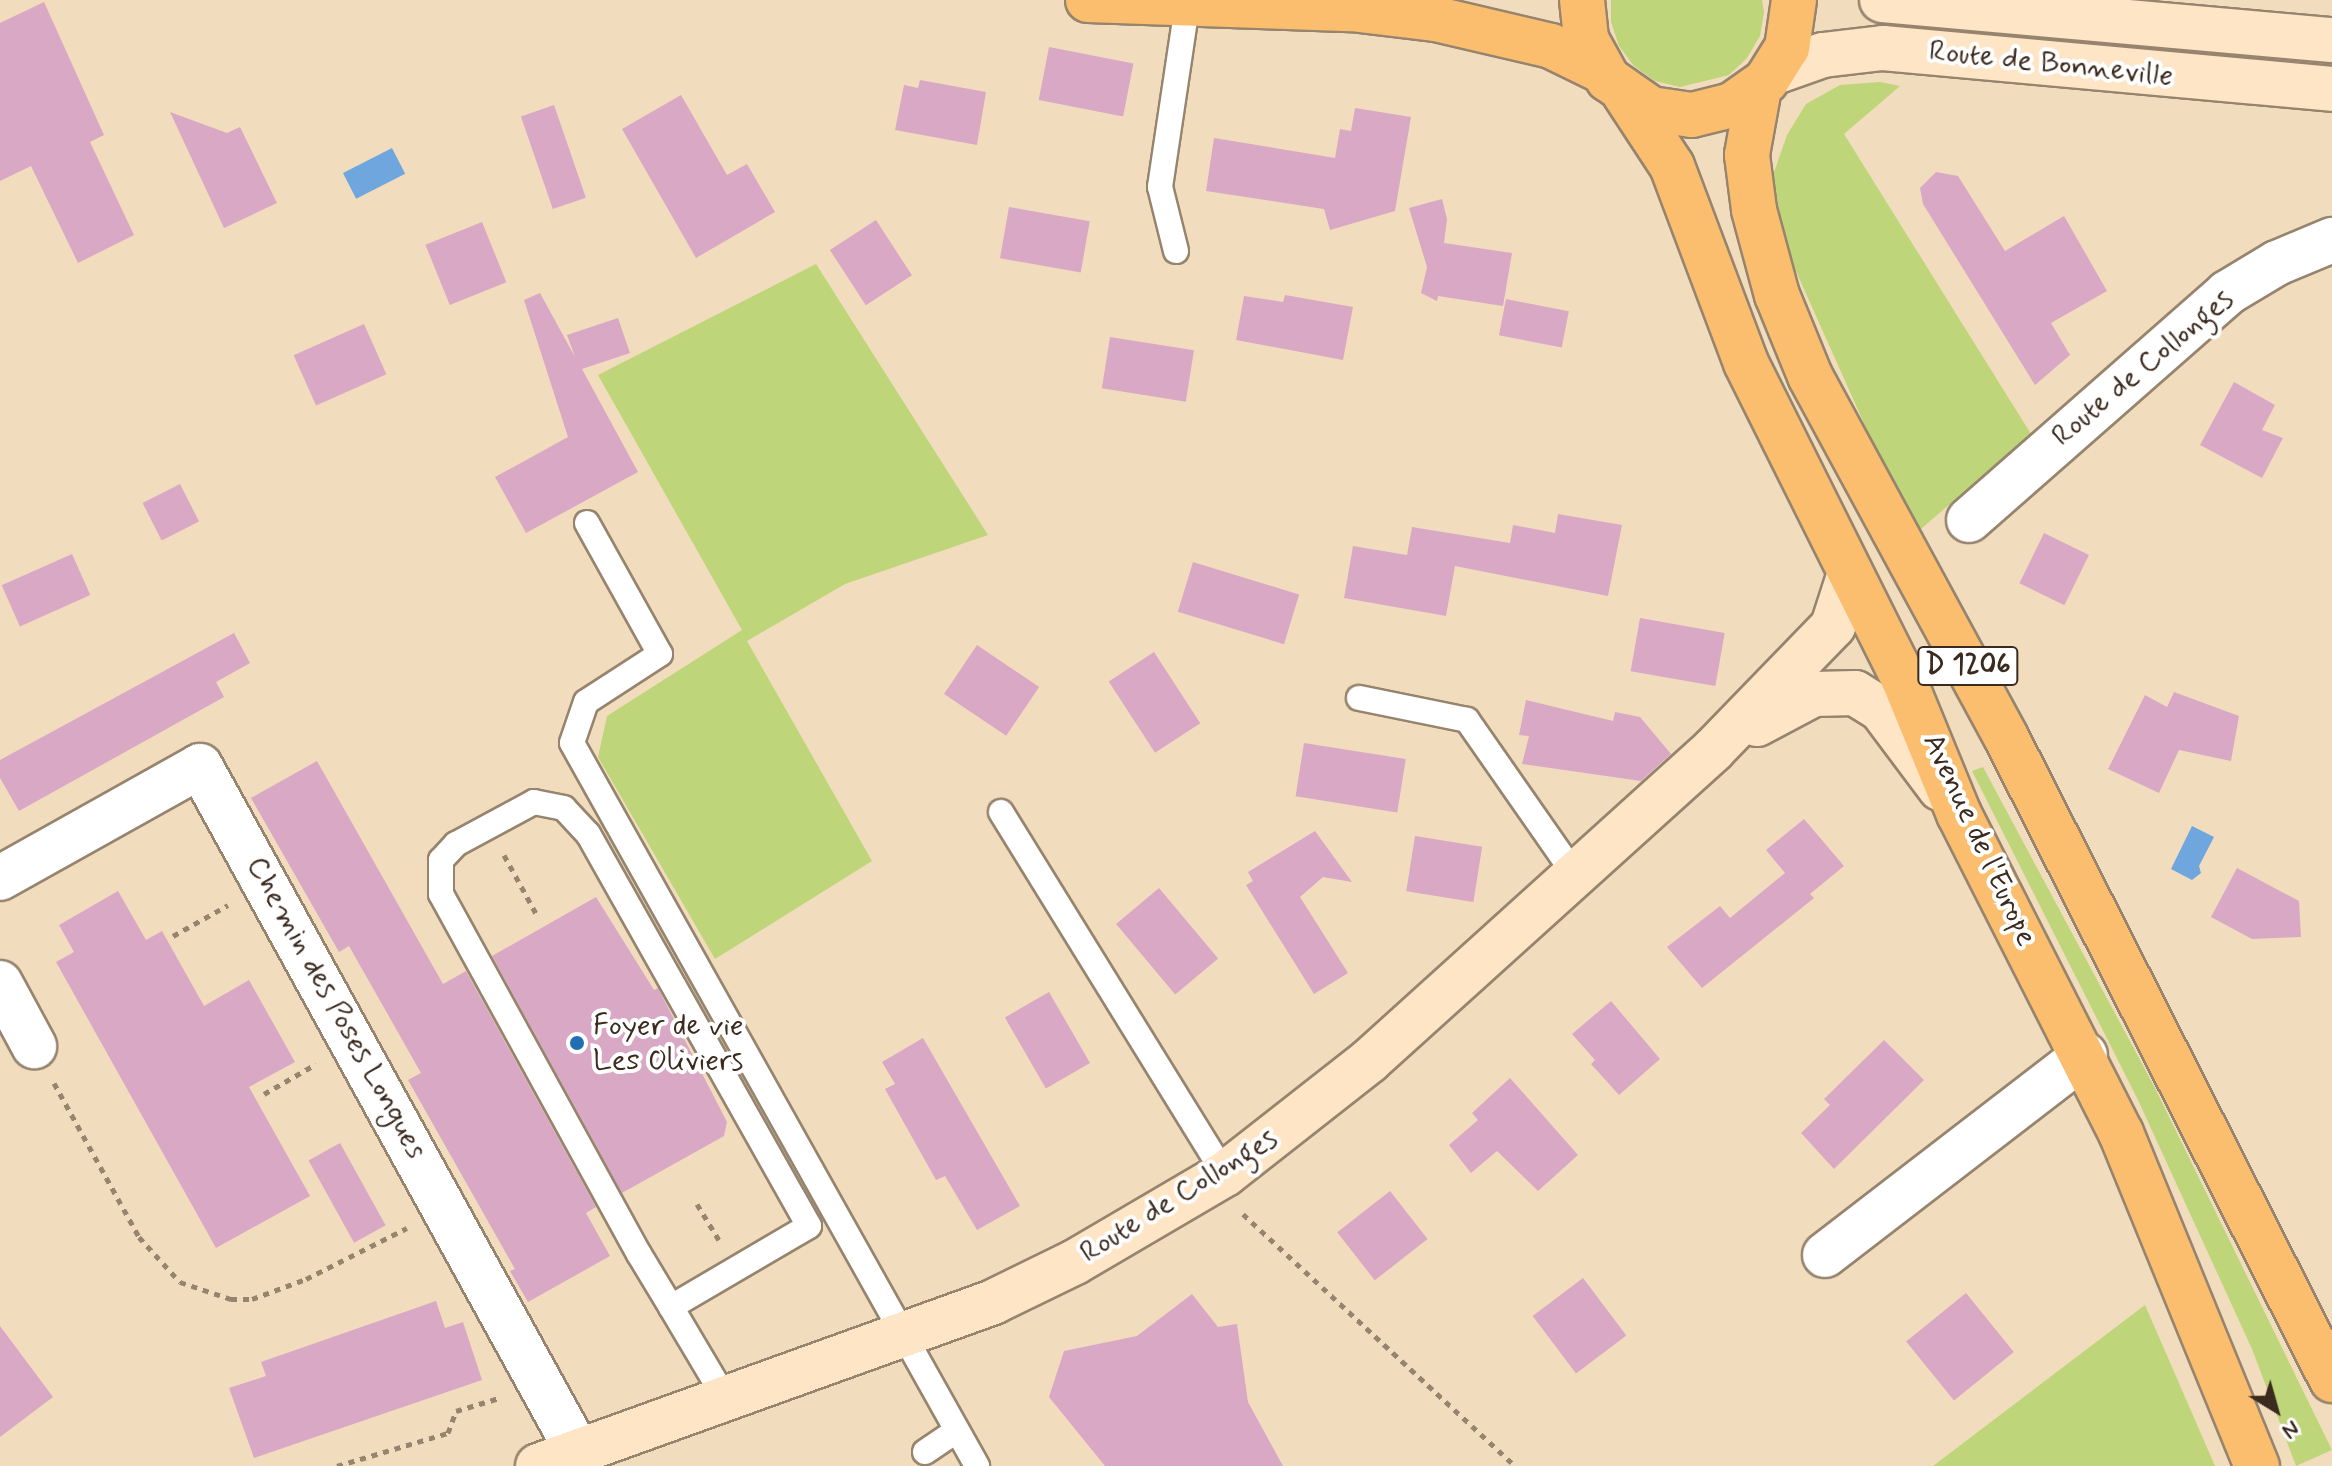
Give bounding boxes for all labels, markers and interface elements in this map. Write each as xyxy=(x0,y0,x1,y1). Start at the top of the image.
street label: Route de Bonneville xyxy=(1928,33,2174,95)
street label: Route de Collonges xyxy=(2045,282,2241,454)
road number: D 1206 xyxy=(1916,642,2020,690)
street label: Avenue de l'Europe xyxy=(1914,728,2044,952)
street label: Chemin des Poses Longues xyxy=(238,851,434,1165)
place label: Foyer de vie Les Oliviers xyxy=(593,1008,744,1078)
marker: Foyer de vie Les Oliviers xyxy=(568,1034,586,1052)
street label: Route de Collonges xyxy=(1074,1121,1284,1271)
north arrow xyxy=(2236,1370,2316,1450)
text: N xyxy=(2276,1414,2305,1445)

